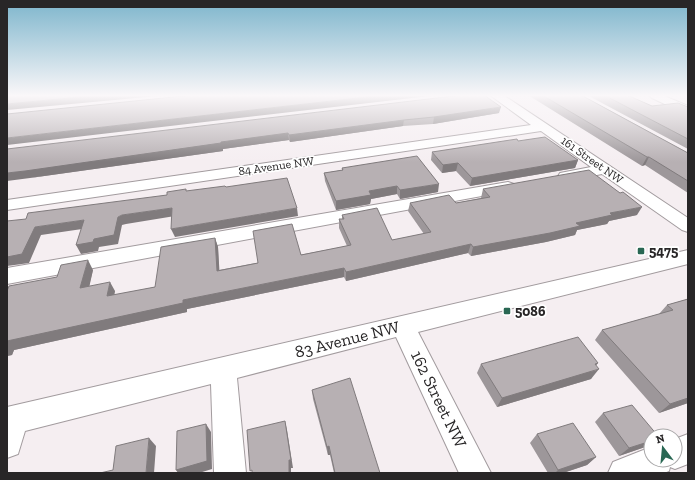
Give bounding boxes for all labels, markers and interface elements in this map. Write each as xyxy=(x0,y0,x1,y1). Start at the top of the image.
street label: 161 Street NW xyxy=(558,133,626,187)
street label: 84 Avenue NW xyxy=(237,154,315,178)
place label: 5475 xyxy=(649,243,678,260)
marker: 5475 xyxy=(636,246,646,256)
place label: 5086 xyxy=(515,303,546,320)
marker: 5086 xyxy=(502,306,512,316)
street label: 83 Avenue NW xyxy=(293,316,401,362)
street label: 162 Street NW xyxy=(407,347,471,451)
north arrow xyxy=(643,428,683,468)
text: N xyxy=(655,431,667,446)

